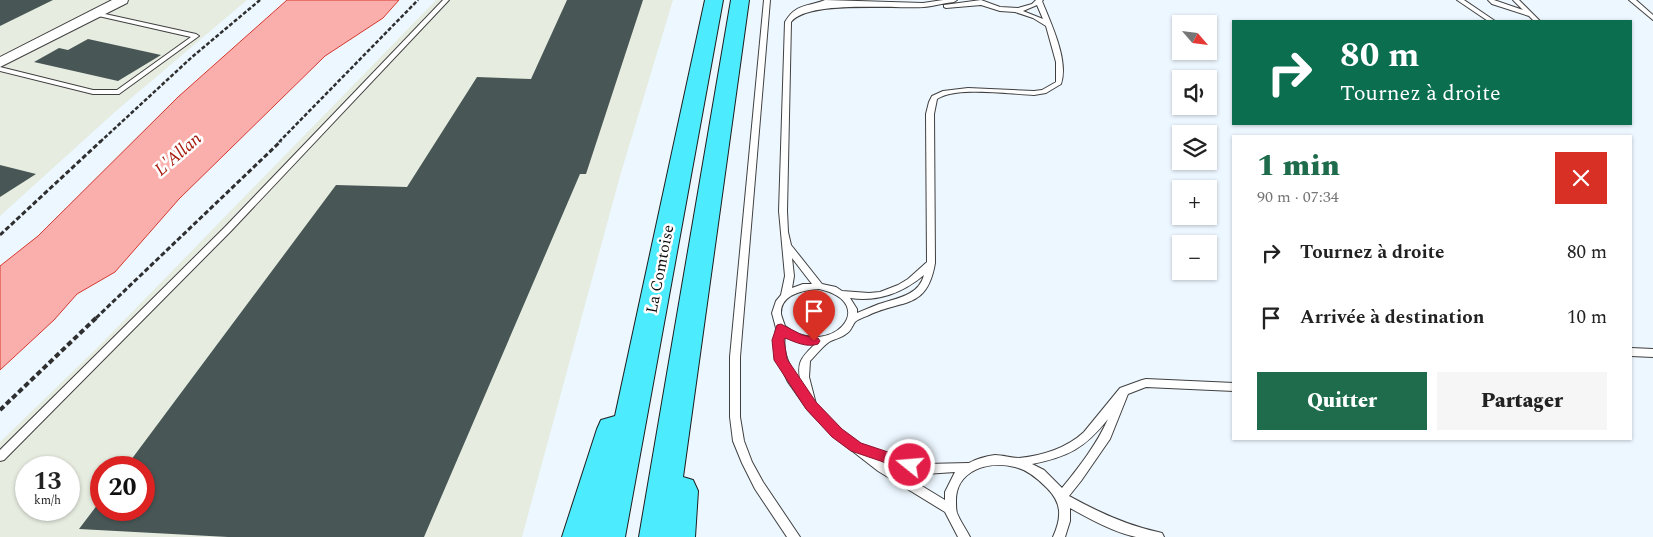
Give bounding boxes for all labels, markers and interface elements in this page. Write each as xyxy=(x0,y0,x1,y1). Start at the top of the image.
north arrow xyxy=(1172,15,1218,60)
map controls xyxy=(1172,15,1217,280)
text: 80 m xyxy=(1340,29,1420,82)
icon: right xyxy=(1257,40,1322,105)
button: sound xyxy=(1172,70,1217,115)
text: Tournez à droite xyxy=(1340,77,1501,110)
water label: L'Allan xyxy=(148,125,208,182)
button: layers xyxy=(1172,125,1217,170)
text: 1 min xyxy=(1257,143,1340,189)
button: close xyxy=(1555,152,1607,204)
button: + xyxy=(1172,180,1217,225)
text: 90 m · 07:34 xyxy=(1257,185,1339,209)
street label: La Comtoise xyxy=(640,223,680,315)
button: − xyxy=(1172,235,1217,280)
text: Tournez à droite xyxy=(1300,238,1444,267)
text: 80 m xyxy=(1567,238,1607,267)
icon: right xyxy=(1257,239,1285,267)
pin xyxy=(793,290,835,341)
icon: arrive xyxy=(800,297,828,325)
text: Arrivée à destination xyxy=(1300,303,1484,332)
text: 10 m xyxy=(1567,303,1607,332)
icon: arrive xyxy=(1257,304,1285,332)
button: Quitter xyxy=(1257,372,1427,430)
button: Partager xyxy=(1437,372,1607,430)
position arrow xyxy=(883,438,935,490)
speed limit sign: 20 xyxy=(90,456,155,521)
text: 13 xyxy=(33,463,62,501)
text: km/h xyxy=(34,491,61,510)

